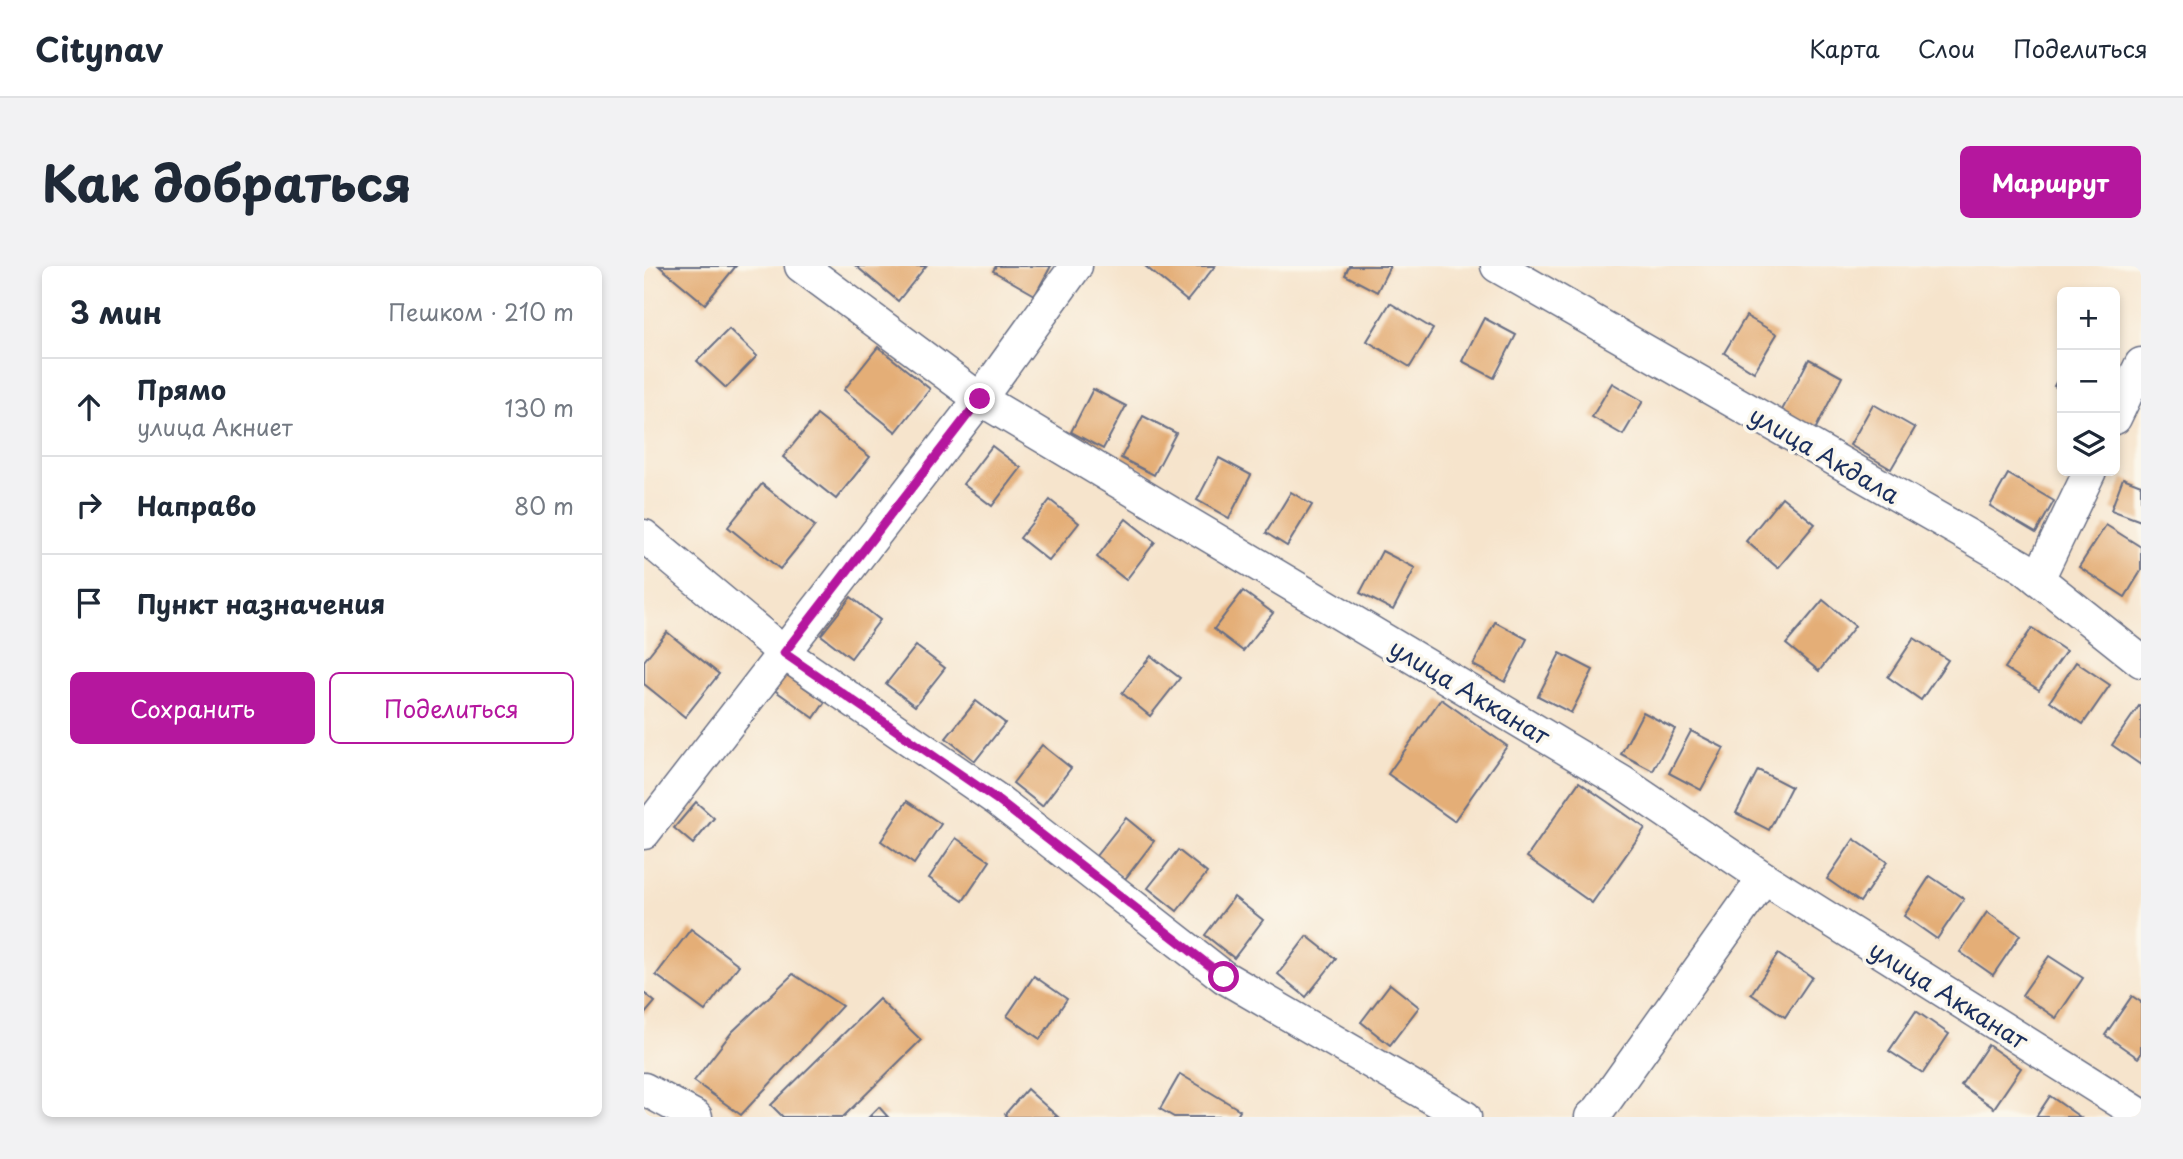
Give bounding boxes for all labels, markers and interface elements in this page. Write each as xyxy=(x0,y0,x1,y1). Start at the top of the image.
text: Citynav xyxy=(35,23,163,73)
text: Карта xyxy=(1809,30,1880,66)
text: Слои xyxy=(1918,30,1975,66)
text: Поделиться xyxy=(2013,30,2148,66)
text: Как добраться xyxy=(42,145,412,219)
button: Маршрут xyxy=(1960,146,2141,218)
map controls xyxy=(2057,287,2120,476)
button: + xyxy=(2057,287,2120,350)
text: 3 мин xyxy=(70,289,162,334)
text: Пешком · 210 m xyxy=(388,294,574,329)
button: − xyxy=(2057,350,2120,413)
text: Прямо xyxy=(137,370,226,409)
route end xyxy=(964,383,995,414)
icon: ahead xyxy=(70,388,108,426)
text: 130 m xyxy=(504,390,574,425)
street label: улица Акдала xyxy=(1743,396,1907,512)
text: улица Акниет xyxy=(137,409,293,444)
button: layers xyxy=(2057,413,2120,476)
icon: right xyxy=(70,486,108,524)
text: Направо xyxy=(137,486,256,525)
text: 80 m xyxy=(514,488,574,523)
icon: arrive xyxy=(70,584,108,622)
text: Пункт назначения xyxy=(137,584,385,623)
street label: улица Акканат xyxy=(1383,629,1558,754)
button: Сохранить xyxy=(70,672,315,744)
button: Поделиться xyxy=(329,672,574,744)
street label: улица Акканат xyxy=(1863,931,2036,1058)
route start xyxy=(1208,961,1239,992)

